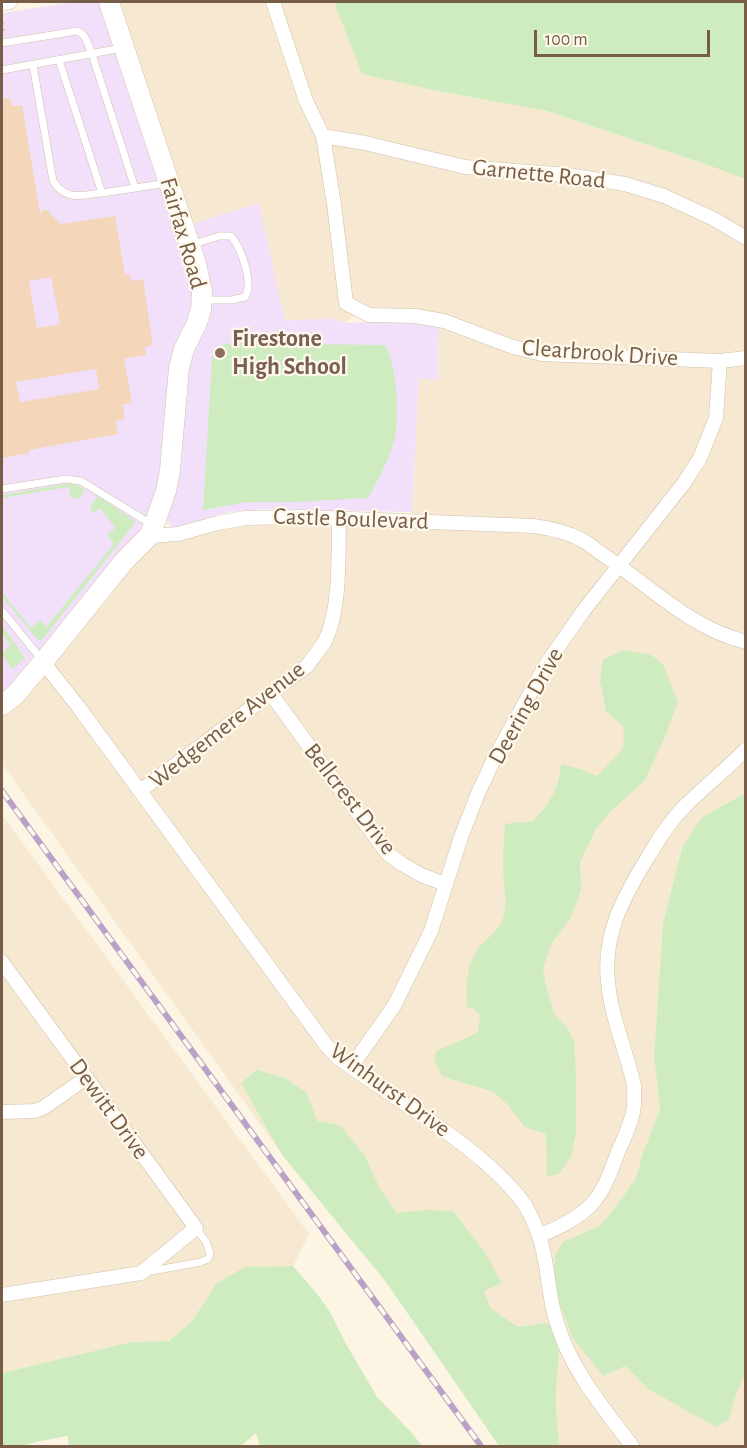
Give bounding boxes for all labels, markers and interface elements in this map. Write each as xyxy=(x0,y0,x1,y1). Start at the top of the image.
scale bar xyxy=(537,18,712,56)
text: 100 m xyxy=(545,31,588,49)
street label: Garnette Road xyxy=(471,153,607,195)
street label: Fairfax Road xyxy=(153,174,213,292)
place label: Firestone High School xyxy=(232,325,347,381)
street label: Clearbrook Drive xyxy=(521,333,679,373)
marker: Firestone High School xyxy=(213,346,227,360)
street label: Castle Boulevard xyxy=(273,502,429,536)
street label: Deering Drive xyxy=(482,643,570,769)
street label: Wedgemere Avenue xyxy=(143,655,311,795)
street label: Bellcrest Drive xyxy=(297,737,403,861)
street label: Winhurst Drive xyxy=(324,1037,456,1143)
street label: Dewitt Drive xyxy=(63,1053,155,1165)

